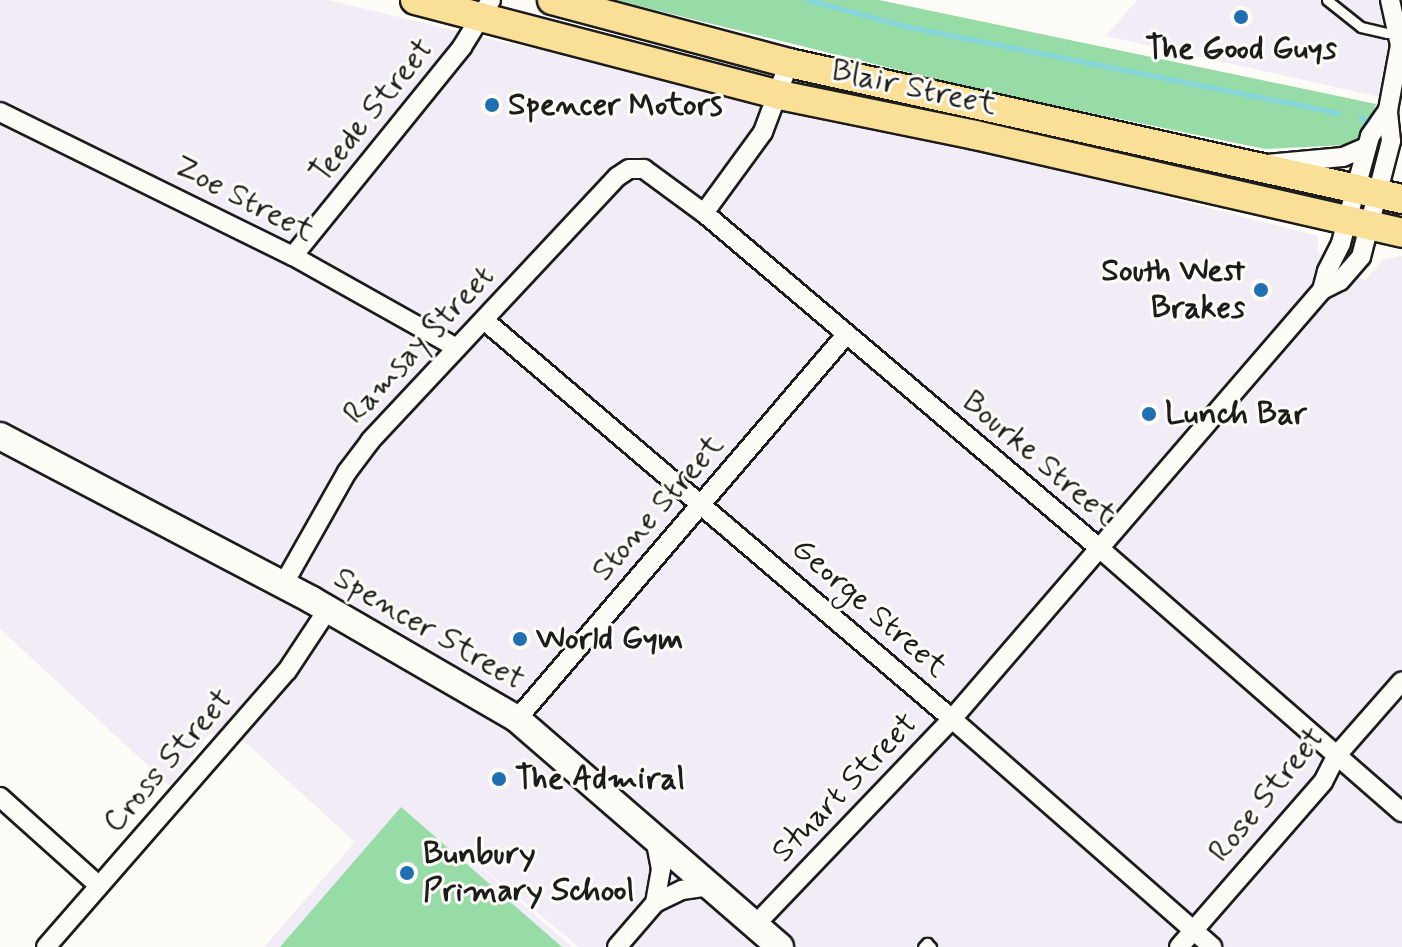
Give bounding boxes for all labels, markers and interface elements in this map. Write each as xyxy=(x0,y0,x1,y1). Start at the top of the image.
marker: The Good Guys xyxy=(1232,8,1250,26)
place label: The Good Guys xyxy=(1144,30,1338,68)
street label: Teede Street xyxy=(302,31,442,191)
street label: Blair Street xyxy=(828,52,1000,124)
place label: Spencer Motors xyxy=(508,86,721,124)
marker: Spencer Motors xyxy=(483,96,501,114)
street label: Zoe Street xyxy=(167,147,321,251)
place label: South West Brakes xyxy=(1101,253,1245,328)
street label: Ramsay Street xyxy=(334,255,504,435)
marker: South West Brakes xyxy=(1252,281,1270,299)
street label: Bourke Street xyxy=(954,383,1124,535)
place label: Lunch Bar xyxy=(1165,395,1307,433)
marker: Lunch Bar xyxy=(1140,405,1158,423)
street label: Stone Street xyxy=(584,427,732,589)
street label: George Street xyxy=(783,530,955,686)
street label: Spencer Street xyxy=(327,559,531,699)
place label: World Gym xyxy=(536,620,694,658)
marker: World Gym xyxy=(511,630,529,648)
street label: Cross Street xyxy=(95,682,241,840)
street label: Stuart Street xyxy=(765,706,925,870)
street label: Rose Street xyxy=(1201,720,1333,870)
place label: The Admiral xyxy=(515,760,688,798)
marker: The Admiral xyxy=(490,770,508,788)
place label: Bunbury Primary School xyxy=(423,836,634,911)
marker: Bunbury Primary School xyxy=(398,864,416,882)

